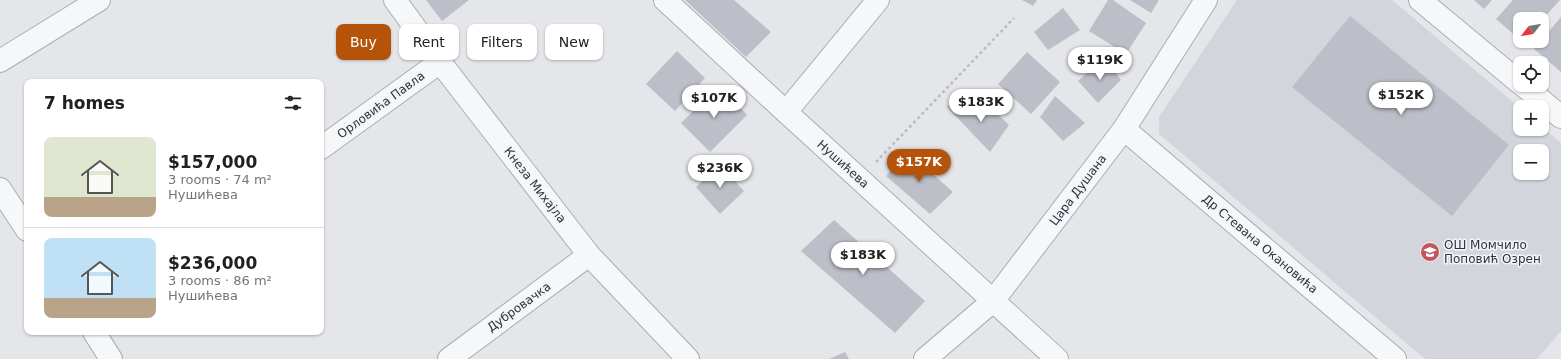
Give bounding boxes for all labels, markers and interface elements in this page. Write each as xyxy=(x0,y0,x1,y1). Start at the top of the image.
north arrow xyxy=(1513,12,1549,48)
map controls xyxy=(1513,12,1549,180)
chip: Buy xyxy=(336,24,391,60)
chip: Rent xyxy=(399,24,459,60)
chip: Filters xyxy=(467,24,537,60)
chip: New xyxy=(545,24,603,60)
pin: $119K xyxy=(1072,47,1128,81)
text: $119K xyxy=(1077,52,1123,67)
button: locate xyxy=(1513,56,1549,92)
street label: Орловића Павла xyxy=(335,69,427,141)
pin: $152K xyxy=(1373,82,1429,116)
pin: $107K xyxy=(686,85,742,119)
text: $152K xyxy=(1378,87,1424,102)
pin: $183K xyxy=(953,89,1009,123)
text: $107K xyxy=(691,90,737,105)
icon: filters xyxy=(282,92,304,114)
text: 7 homes xyxy=(44,93,125,113)
text: $183K xyxy=(958,94,1004,109)
button: + xyxy=(1513,100,1549,136)
street label: Нушићева xyxy=(814,137,872,191)
street label: Кнеза Михајла xyxy=(501,144,569,226)
button: − xyxy=(1513,144,1549,180)
pin: $157K xyxy=(891,149,947,183)
text: $157,000 xyxy=(168,152,257,172)
street label: Цара Душана xyxy=(1047,152,1109,228)
icon: home xyxy=(76,153,124,201)
text: $157K xyxy=(896,154,942,169)
pin: $236K xyxy=(692,155,748,189)
text: $236K xyxy=(697,160,743,175)
text: 3 rooms · 74 m² xyxy=(168,172,272,187)
text: Нушићева xyxy=(168,187,238,202)
street label: Др Стевана Окановића xyxy=(1199,192,1321,296)
place label: ОШ Момчило Поповић Озрен xyxy=(1444,238,1541,266)
school or university icon: ОШ Момчило Поповић Озрен xyxy=(1419,241,1441,263)
pin: $183K xyxy=(835,242,891,276)
text: $183K xyxy=(840,247,886,262)
text: $236,000 xyxy=(168,253,257,273)
icon: home xyxy=(76,254,124,302)
text: 3 rooms · 86 m² xyxy=(168,273,272,288)
street label: Дубровачка xyxy=(485,279,553,335)
text: Нушићева xyxy=(168,288,238,303)

